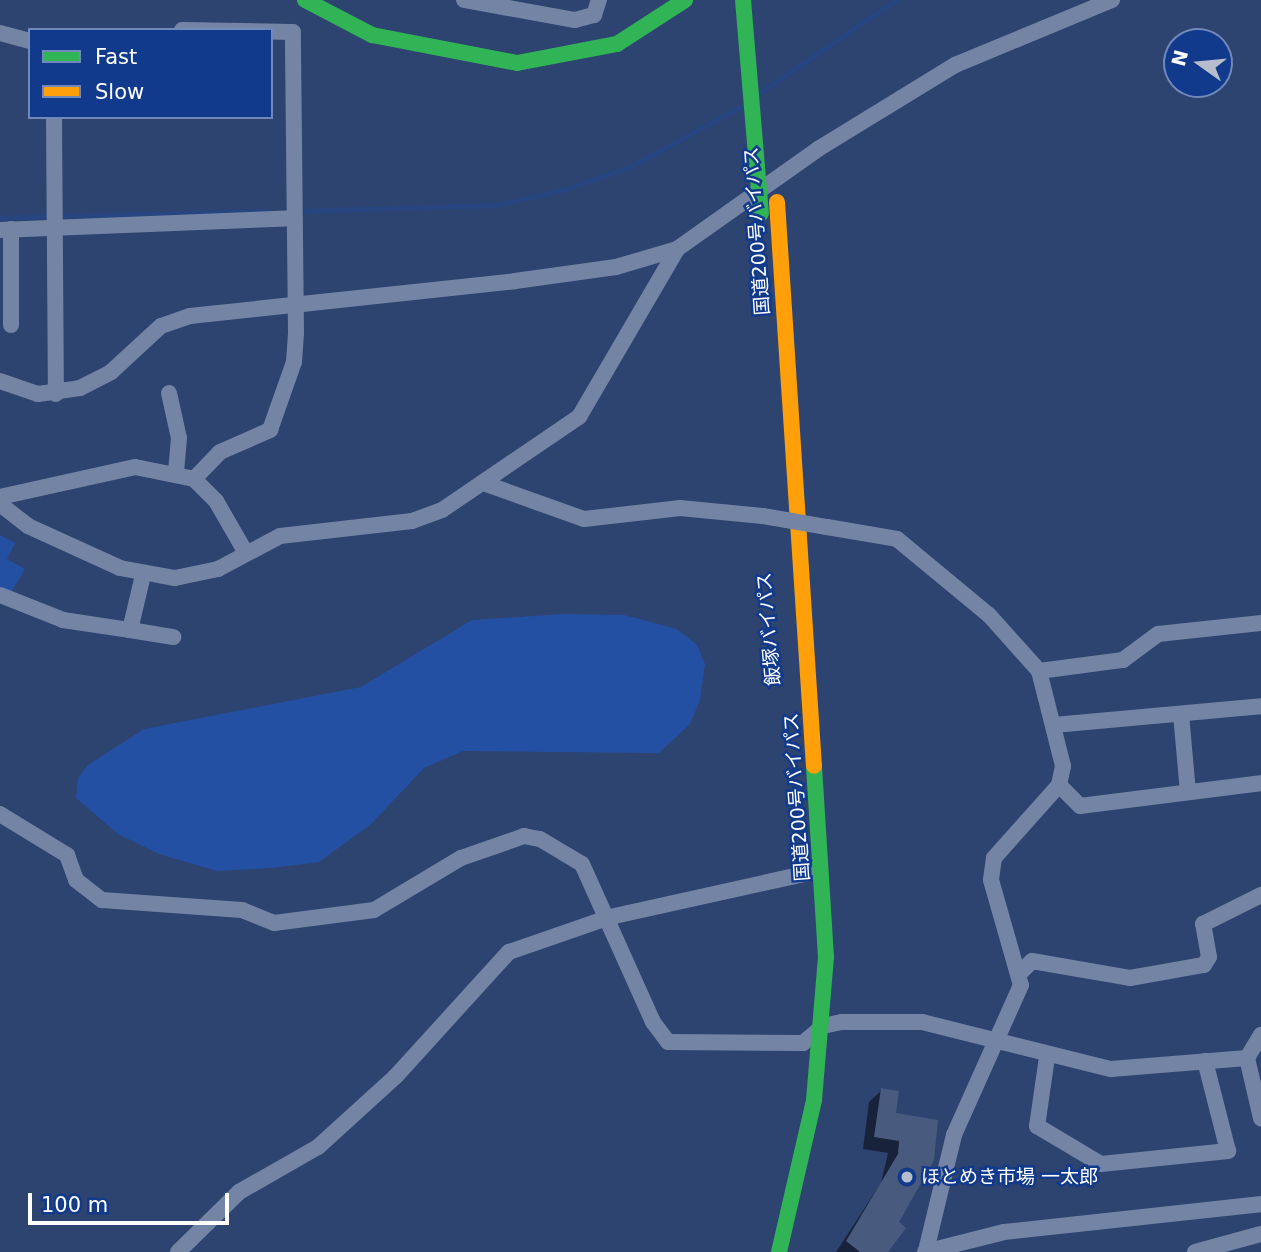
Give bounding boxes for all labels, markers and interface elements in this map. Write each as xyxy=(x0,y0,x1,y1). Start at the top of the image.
legend xyxy=(28,28,273,119)
north arrow xyxy=(1163,28,1233,98)
text: Fast xyxy=(95,45,137,69)
text: N xyxy=(1167,48,1192,69)
text: Slow xyxy=(95,80,144,104)
street label: 国道200号バイパス xyxy=(740,146,774,316)
street label: 飯塚バイパス xyxy=(753,571,785,687)
street label: 国道200号バイパス xyxy=(780,712,814,882)
place label: ほとめき市場 一太郎 xyxy=(921,1166,1098,1188)
marker: ほとめき市場 一太郎 xyxy=(899,1169,915,1185)
scale bar xyxy=(32,1178,233,1222)
text: 100 m xyxy=(41,1193,108,1217)

